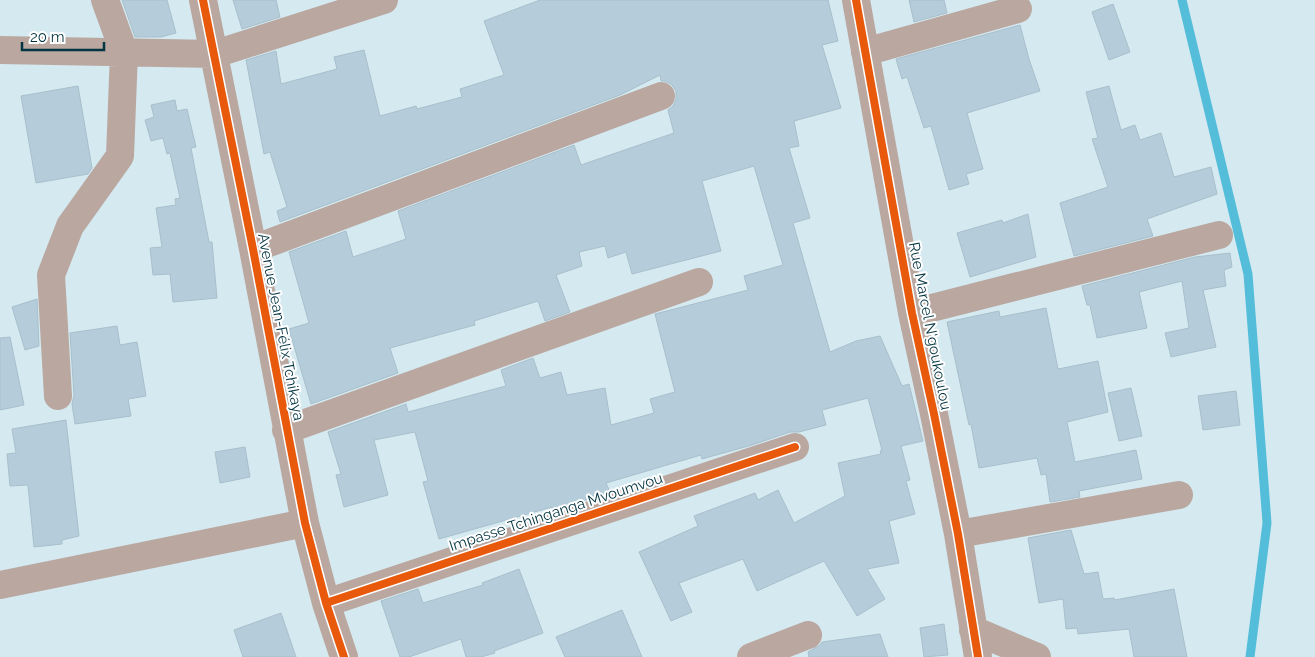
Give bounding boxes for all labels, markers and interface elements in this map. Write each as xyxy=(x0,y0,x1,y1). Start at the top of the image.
scale bar xyxy=(22,20,105,52)
text: 20 m xyxy=(30,28,65,46)
street label: Avenue Jean-Félix Tchikaya xyxy=(254,232,308,422)
street label: Rue Marcel N'goukoulou xyxy=(905,241,955,412)
street label: Impasse Tchinganga Mvoumvou xyxy=(447,469,665,555)

